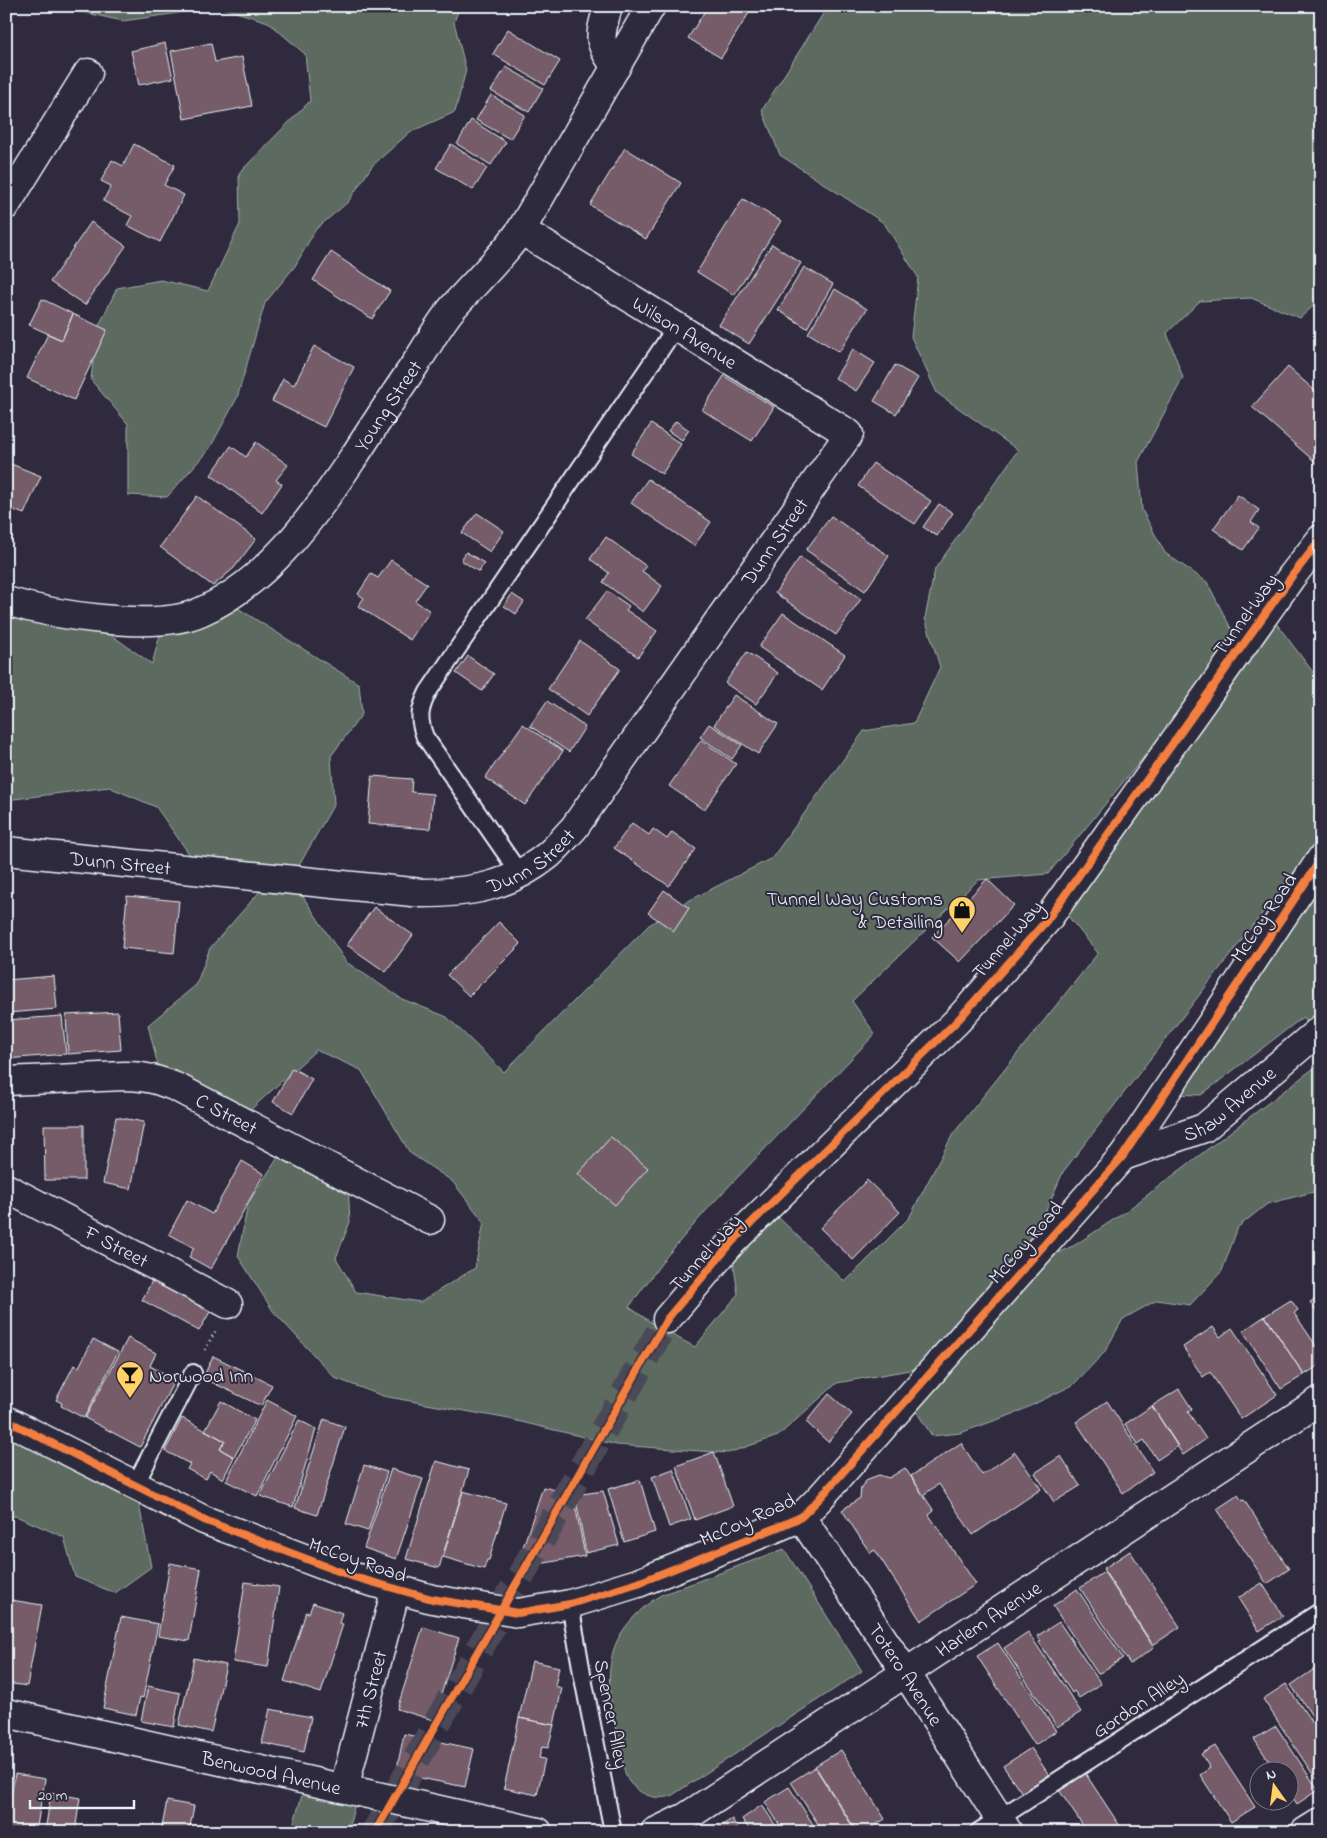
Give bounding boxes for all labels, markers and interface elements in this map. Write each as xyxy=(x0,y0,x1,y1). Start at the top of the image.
street label: Wilson Avenue xyxy=(626,290,742,378)
street label: Young Street xyxy=(349,355,431,458)
street label: Dunn Street xyxy=(735,493,817,593)
street label: Tunnel Way xyxy=(1207,568,1287,663)
street label: Dunn Street xyxy=(483,823,584,903)
street label: Dunn Street xyxy=(67,845,172,885)
street label: McCoy Road xyxy=(1225,868,1306,969)
place label: Tunnel Way Customs & Detailing xyxy=(767,886,943,939)
shop icon: Tunnel Way Customs & Detailing xyxy=(947,895,977,934)
street label: Tunnel Way xyxy=(966,895,1051,986)
street label: Shaw Avenue xyxy=(1180,1061,1284,1151)
street label: C Street xyxy=(190,1088,262,1144)
street label: McCoy Road xyxy=(982,1196,1071,1292)
street label: Tunnel Way xyxy=(664,1208,750,1299)
street label: F Street xyxy=(78,1219,153,1277)
bar icon: Norwood Inn xyxy=(115,1360,145,1399)
place label: Norwood Inn xyxy=(149,1363,254,1392)
street label: McCoy Road xyxy=(696,1487,801,1555)
street label: McCoy Road xyxy=(304,1531,410,1592)
street label: Harlem Avenue xyxy=(931,1575,1048,1666)
street label: Totero Avenue xyxy=(859,1618,949,1733)
street label: 7th Street xyxy=(348,1647,396,1732)
street label: Spencer Alley xyxy=(585,1657,634,1772)
street label: Gordon Alley xyxy=(1088,1665,1191,1747)
street label: Benwood Avenue xyxy=(197,1745,343,1804)
north arrow xyxy=(1250,1760,1300,1810)
text: N xyxy=(1264,1764,1278,1786)
scale bar xyxy=(30,1778,134,1810)
text: 20 m xyxy=(38,1785,68,1807)

